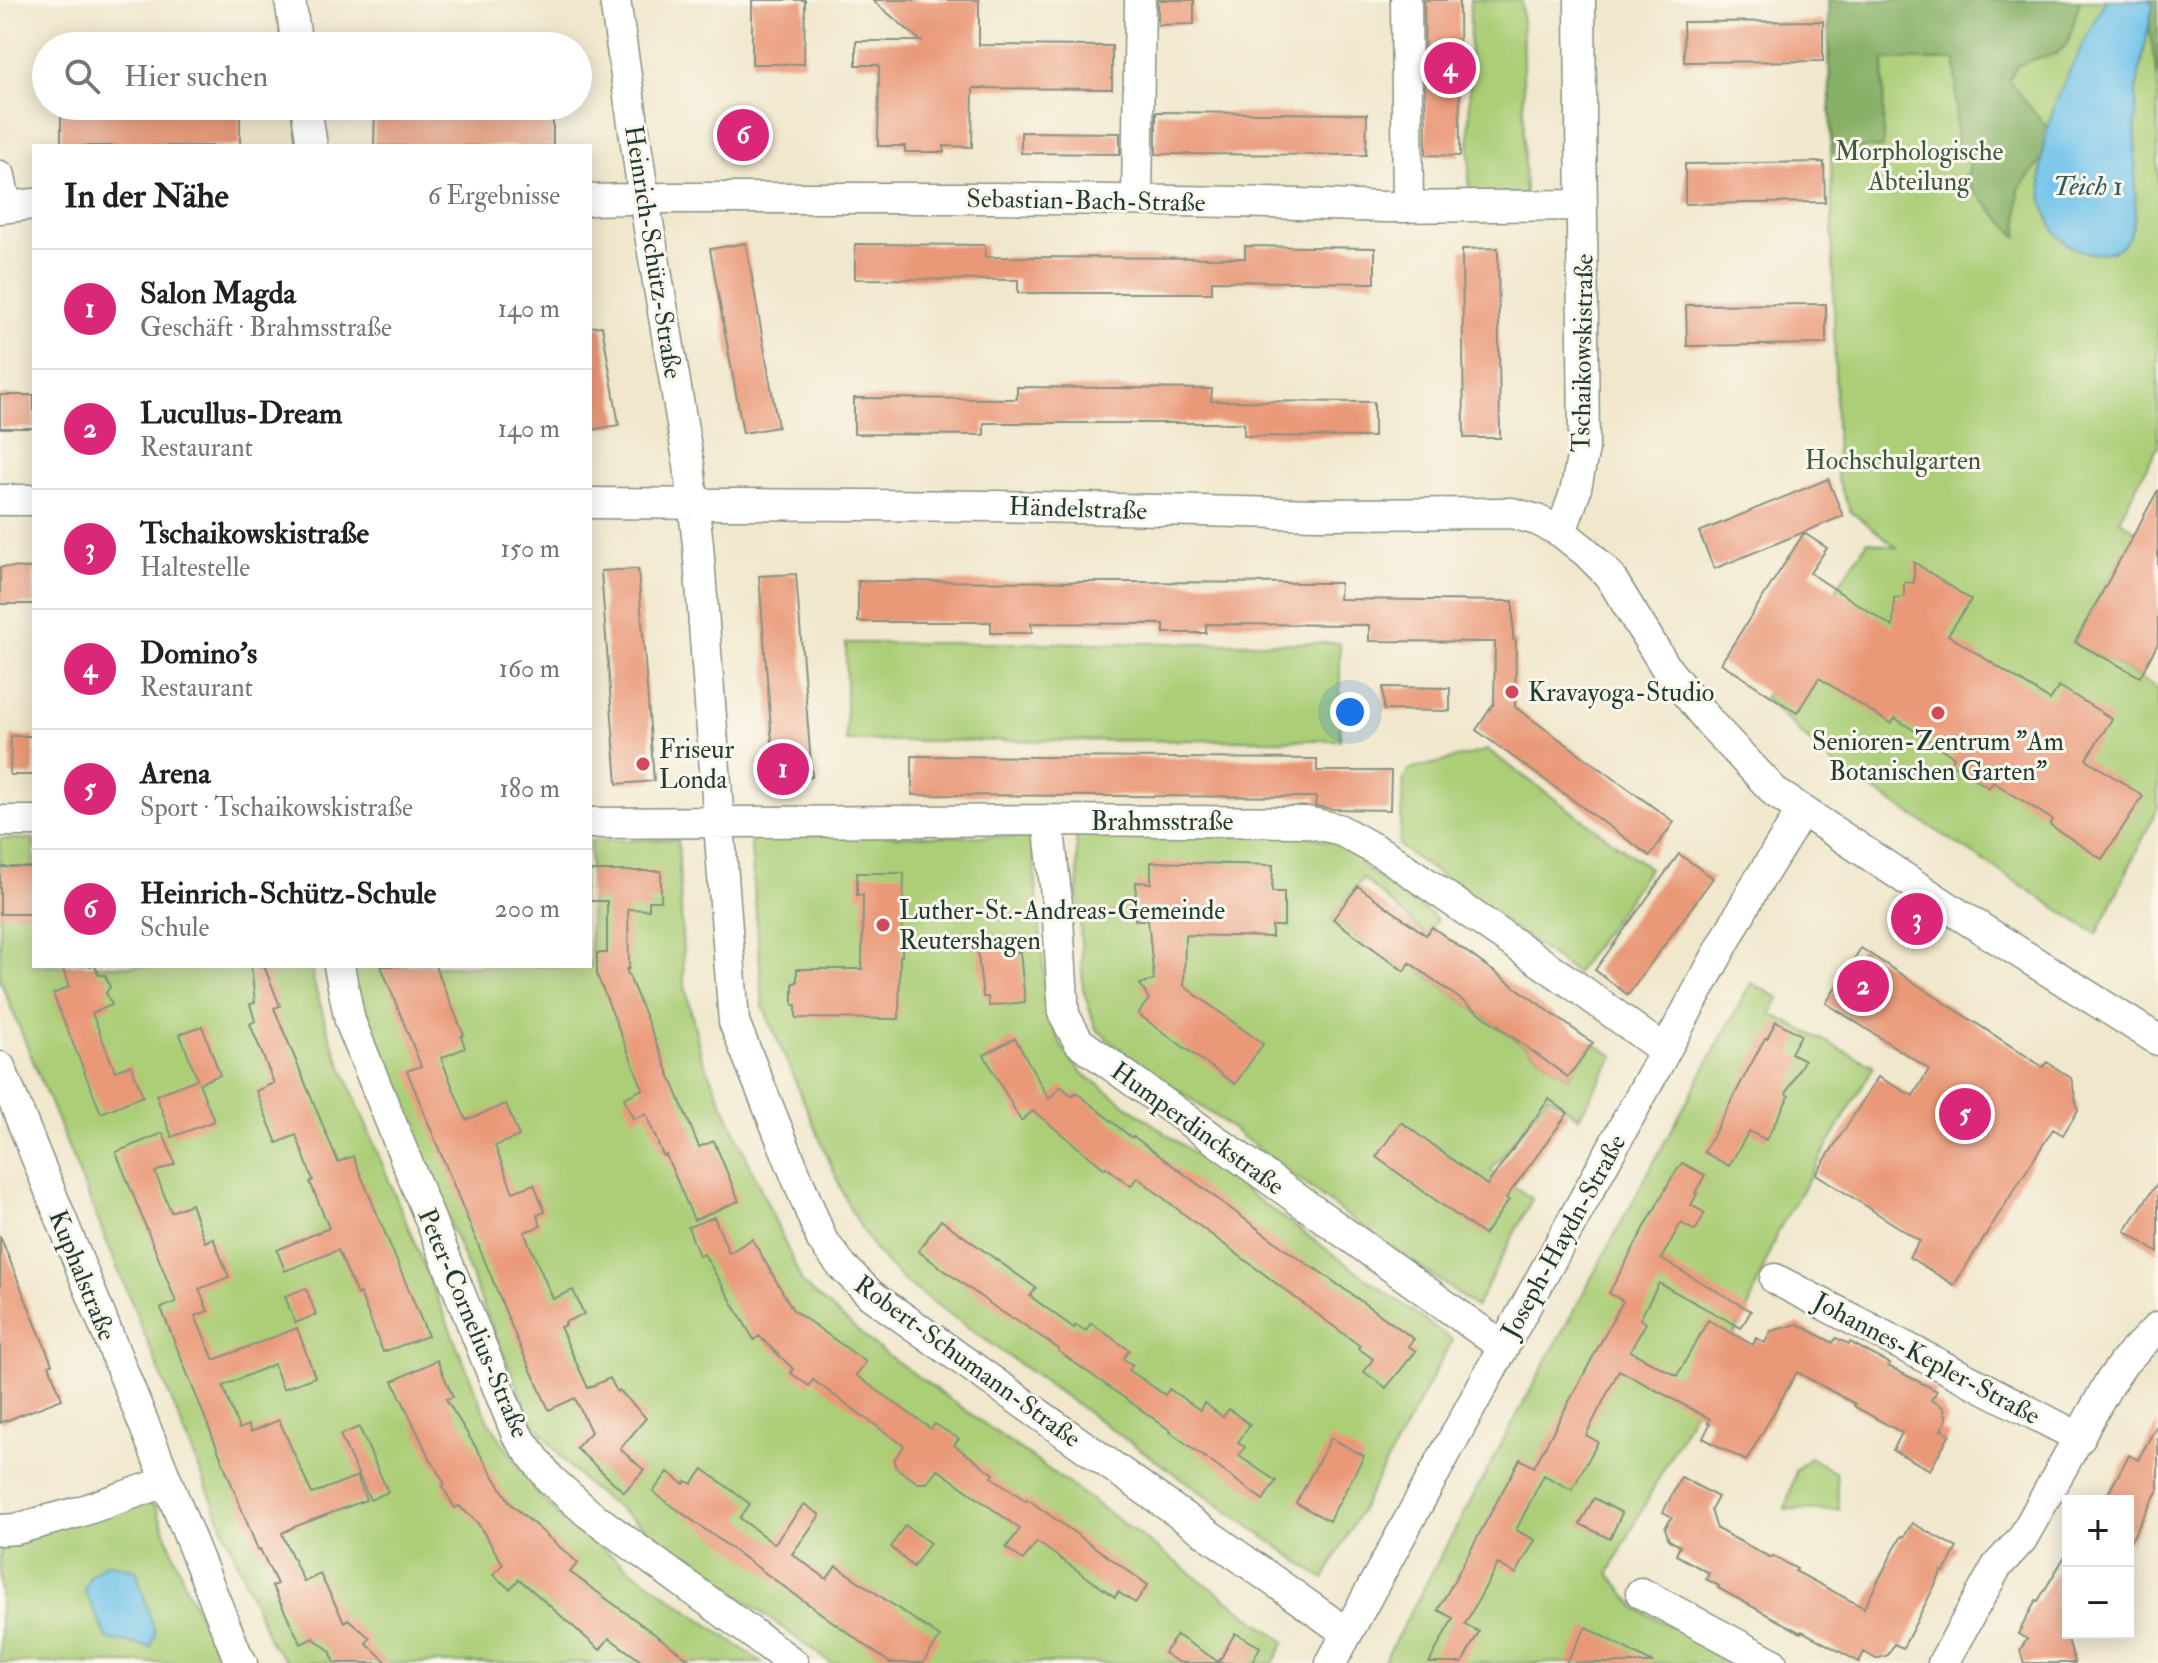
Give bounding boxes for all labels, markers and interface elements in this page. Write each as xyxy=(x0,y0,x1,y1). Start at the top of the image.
search box xyxy=(32,32,592,120)
pin: 4 xyxy=(1424,38,1476,98)
icon: search xyxy=(60,54,104,98)
text: Hier suchen xyxy=(124,58,268,95)
pin: 6 xyxy=(717,105,769,165)
street label: Heinrich-Schütz-Straße xyxy=(617,123,689,381)
park label: Morphologische Abteilung xyxy=(1835,136,2003,198)
water label: Teich 1 xyxy=(2053,169,2123,204)
text: In der Nähe xyxy=(64,175,229,218)
text: 6 Ergebnisse xyxy=(428,180,560,212)
street label: Sebastian-Bach-Straße xyxy=(966,183,1206,219)
street label: Tschaikowskistraße xyxy=(1565,253,1601,453)
text: Salon Magda xyxy=(140,275,296,312)
text: 1 xyxy=(85,293,95,325)
text: 140 m xyxy=(498,293,560,325)
text: Geschäft · Brahmsstraße xyxy=(140,312,392,344)
text: Lucullus-Dream xyxy=(140,395,342,432)
text: 2 xyxy=(83,413,97,445)
text: 140 m xyxy=(498,413,560,445)
text: Restaurant xyxy=(140,432,253,464)
park label: Hochschulgarten xyxy=(1805,445,1981,477)
street label: Händelstraße xyxy=(1008,491,1148,527)
text: Tschaikowskistraße xyxy=(140,515,369,552)
text: 3 xyxy=(85,533,95,565)
text: 150 m xyxy=(501,533,560,565)
text: Haltestelle xyxy=(140,552,250,584)
text: Domino's xyxy=(140,635,257,672)
text: 4 xyxy=(83,653,97,685)
text: 160 m xyxy=(499,653,560,685)
text: Restaurant xyxy=(140,672,253,704)
place label: Kravayoga-Studio xyxy=(1528,677,1714,709)
marker: Kravayoga-Studio xyxy=(1503,683,1521,701)
your location xyxy=(1330,692,1370,732)
marker: Senioren-Zentrum "Am Botanischen Garten" xyxy=(1929,704,1947,722)
place label: Senioren-Zentrum "Am Botanischen Garten" xyxy=(1812,726,2064,788)
place label: Friseur Londa xyxy=(659,734,735,796)
pin: 1 xyxy=(757,739,809,799)
text: Arena xyxy=(140,755,211,792)
marker: Friseur Londa xyxy=(634,755,652,773)
text: 5 xyxy=(84,773,96,805)
text: 180 m xyxy=(500,773,560,805)
text: Sport · Tschaikowskistraße xyxy=(140,792,413,824)
street label: Brahmsstraße xyxy=(1091,806,1233,838)
text: Heinrich-Schütz-Schule xyxy=(140,875,436,912)
pin: 3 xyxy=(1891,889,1943,949)
text: 6 xyxy=(83,893,97,925)
text: 200 m xyxy=(495,893,560,925)
place label: Luther-St.-Andreas-Gemeinde Reutershagen xyxy=(899,895,1225,957)
text: Schule xyxy=(140,912,209,944)
marker: Luther-St.-Andreas-Gemeinde Reutershagen xyxy=(874,916,892,934)
pin: 2 xyxy=(1837,956,1889,1016)
street label: Humperdinckstraße xyxy=(1104,1055,1290,1203)
pin: 5 xyxy=(1939,1084,1991,1144)
street label: Joseph-Haydn-Straße xyxy=(1494,1129,1634,1345)
street label: Peter-Cornelius-Straße xyxy=(410,1204,536,1443)
street label: Kuphalstraße xyxy=(41,1206,123,1346)
street label: Robert-Schumann-Straße xyxy=(848,1269,1087,1455)
street label: Johannes-Kepler-Straße xyxy=(1806,1285,2046,1433)
map controls xyxy=(2062,1495,2134,1639)
button: + xyxy=(2062,1495,2134,1567)
button: − xyxy=(2062,1567,2134,1639)

